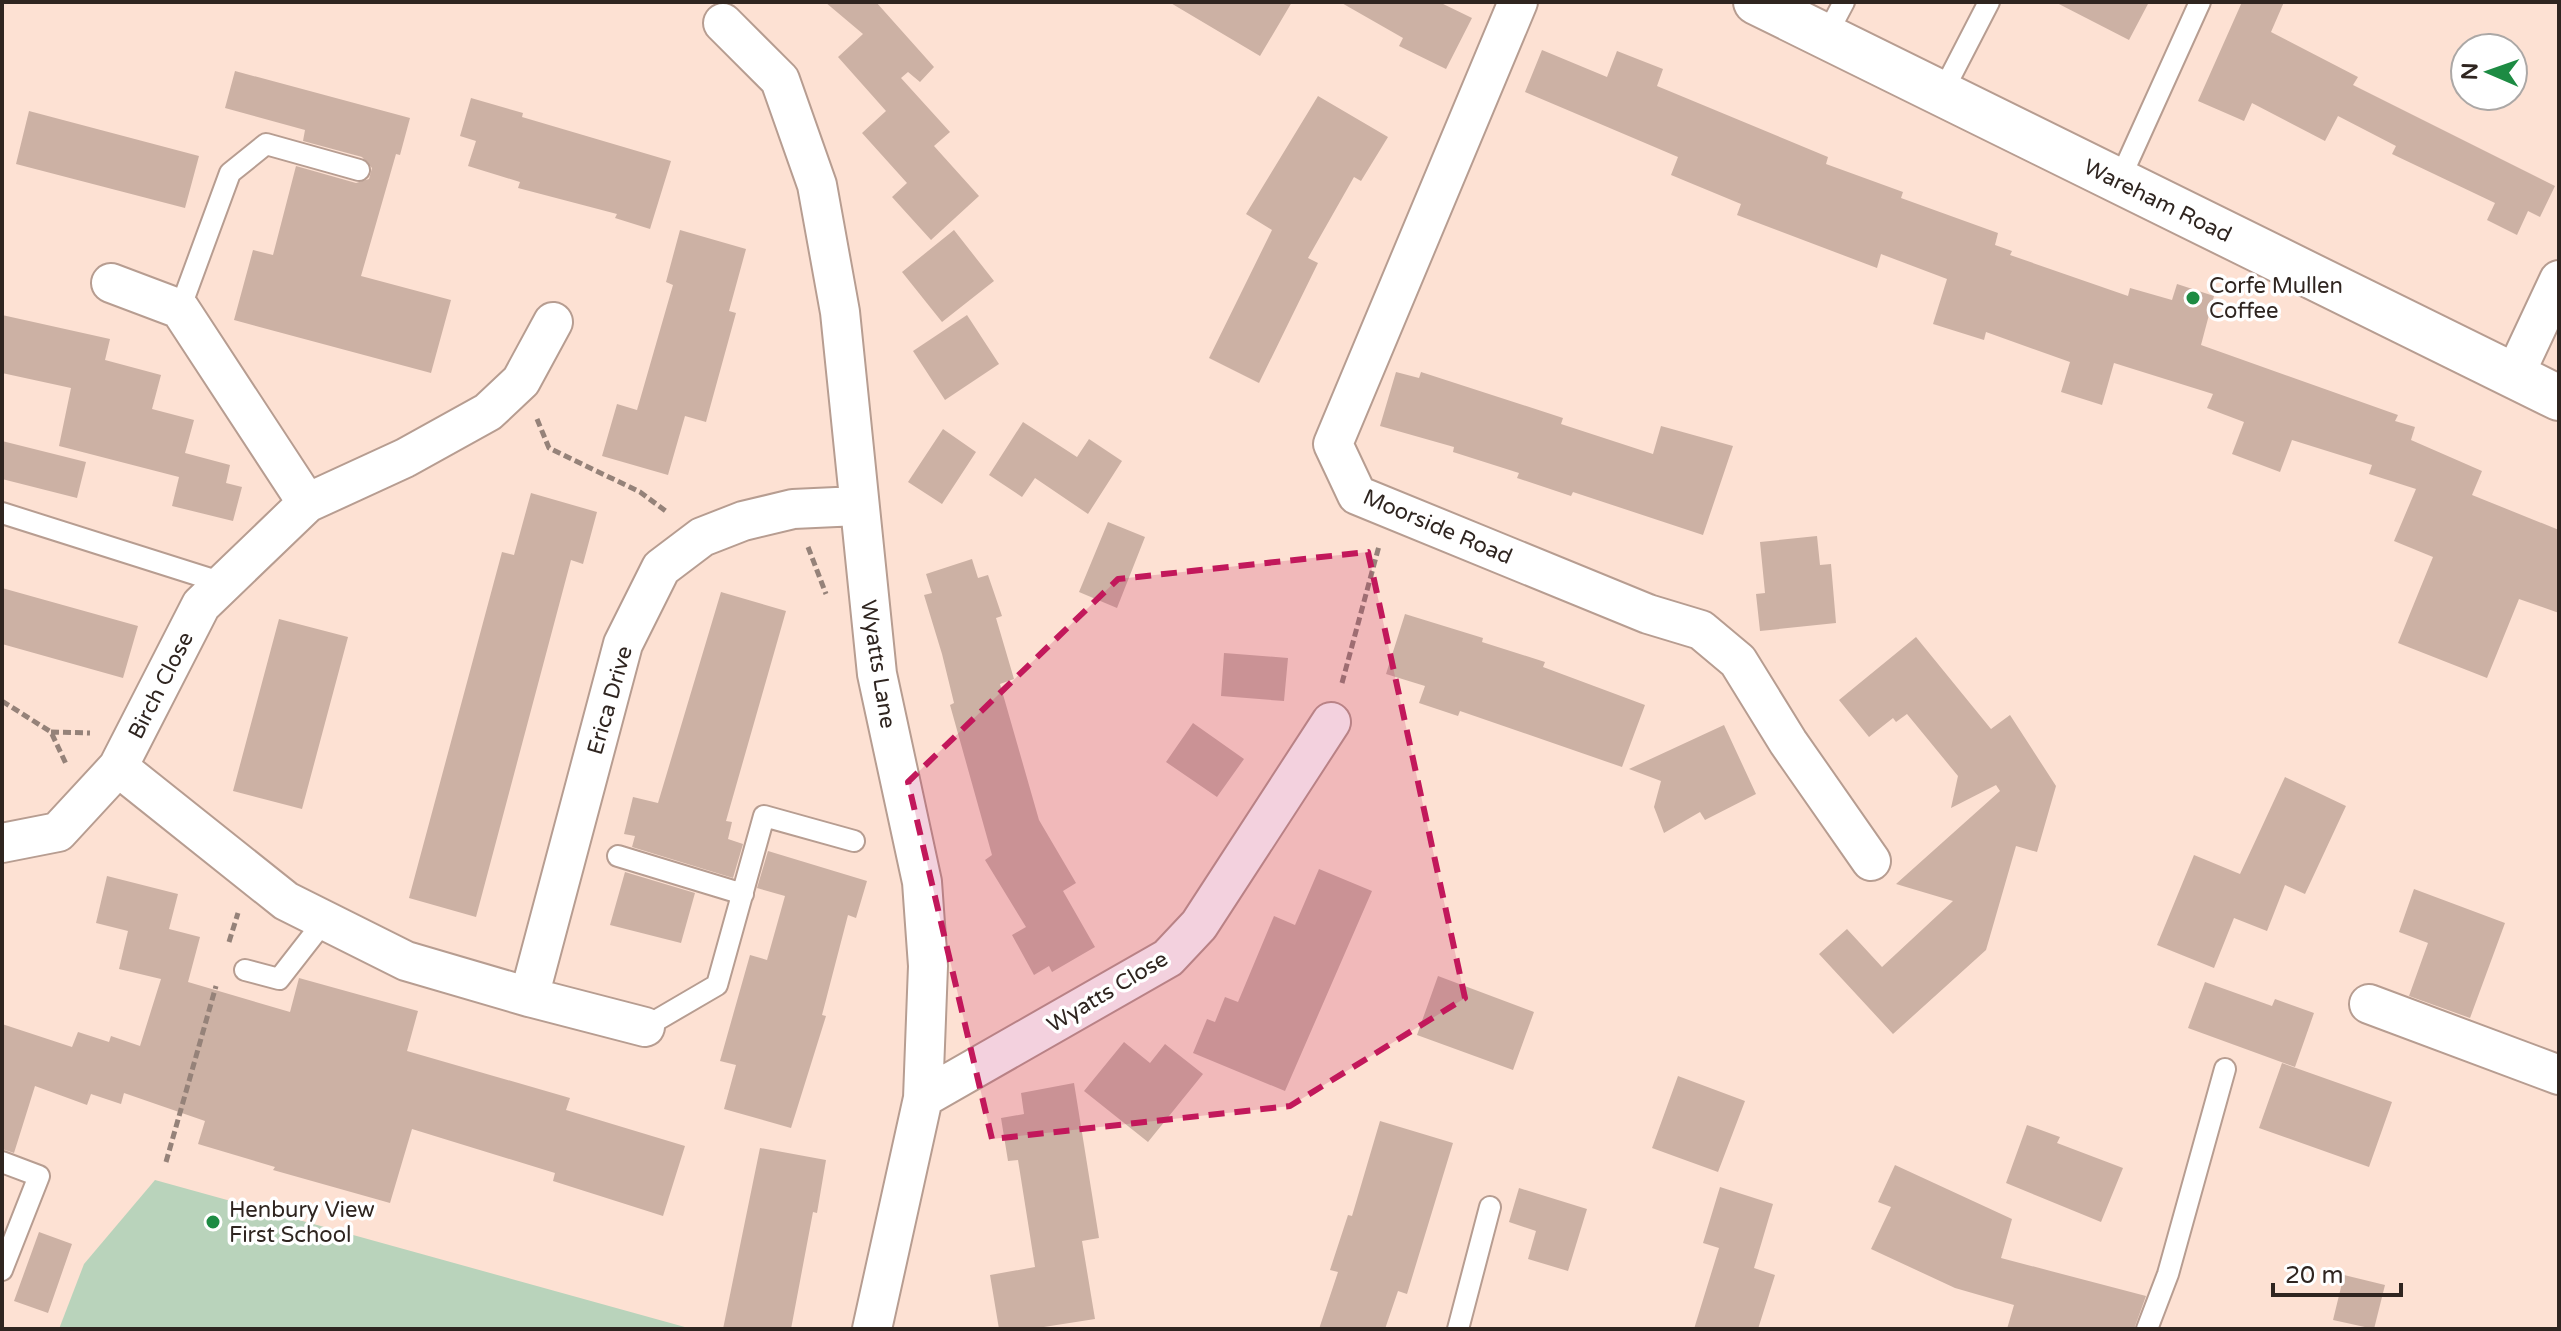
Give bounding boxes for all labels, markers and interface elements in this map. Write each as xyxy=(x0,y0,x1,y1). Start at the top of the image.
north arrow xyxy=(2449,32,2529,112)
text: N xyxy=(2457,62,2483,81)
street label: Wareham Road xyxy=(2079,154,2236,248)
place label: Corfe Mullen Coffee xyxy=(2209,273,2343,324)
marker: Corfe Mullen Coffee xyxy=(2184,289,2202,307)
street label: Moorside Road xyxy=(1359,484,1516,570)
street label: Wyatts Lane xyxy=(855,598,901,730)
street label: Birch Close xyxy=(123,628,199,743)
street label: Erica Drive xyxy=(582,643,638,758)
street label: Wyatts Close xyxy=(1043,946,1173,1038)
place label: Henbury View First School xyxy=(229,1197,375,1248)
marker: Henbury View First School xyxy=(204,1213,222,1231)
scale bar xyxy=(2273,1247,2401,1297)
text: 20 m xyxy=(2285,1261,2343,1290)

